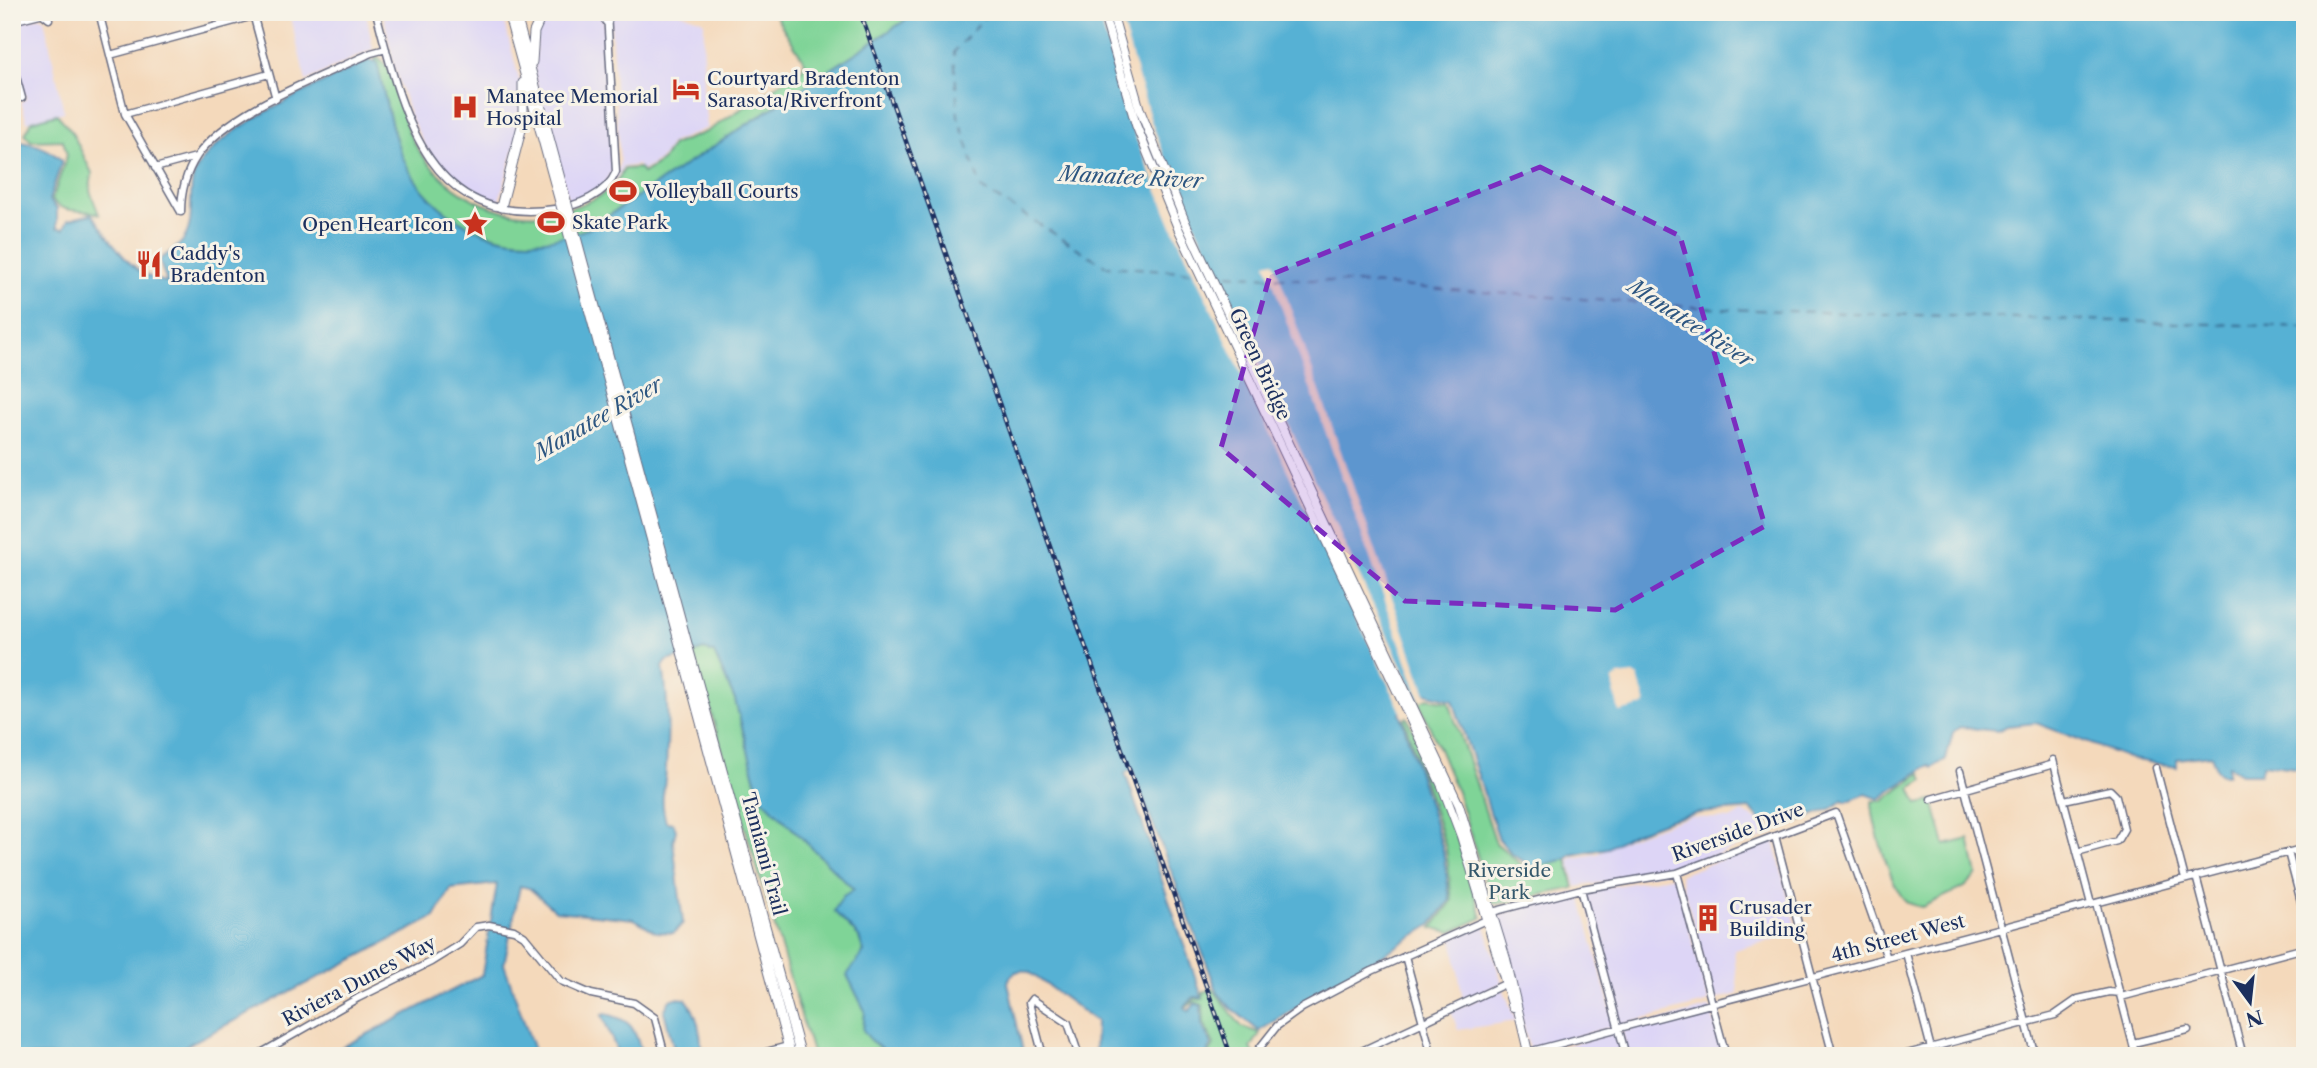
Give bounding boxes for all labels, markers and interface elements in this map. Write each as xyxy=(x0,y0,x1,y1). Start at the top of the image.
place label: Courtyard Bradenton Sarasota/Riverfront xyxy=(707,67,900,112)
hotel icon: Courtyard Bradenton Sarasota/Riverfront xyxy=(671,74,701,104)
place label: Manatee Memorial Hospital xyxy=(486,85,659,130)
hospital icon: Manatee Memorial Hospital xyxy=(450,92,480,122)
water label: Manatee River xyxy=(1055,161,1205,193)
sports icon: Volleyball Courts xyxy=(608,176,638,206)
place label: Volleyball Courts xyxy=(643,180,799,203)
sports icon: Skate Park xyxy=(536,207,566,237)
place icon: Open Heart Icon xyxy=(460,209,490,239)
place label: Skate Park xyxy=(572,211,669,234)
place label: Open Heart Icon xyxy=(302,213,454,236)
place label: Caddy's Bradenton xyxy=(170,242,266,287)
restaurant icon: Caddy's Bradenton xyxy=(134,249,164,279)
water label: Manatee River xyxy=(1621,272,1759,373)
street label: Green Bridge xyxy=(1224,305,1296,423)
water label: Manatee River xyxy=(527,371,668,466)
street label: Tamiami Trail xyxy=(737,790,792,918)
street label: Riverside Drive xyxy=(1669,797,1807,867)
park label: Riverside Park xyxy=(1467,859,1551,904)
place label: Crusader Building xyxy=(1729,896,1812,941)
building icon: Crusader Building xyxy=(1693,903,1723,933)
street label: 4th Street West xyxy=(1829,909,1968,967)
street label: Riviera Dunes Way xyxy=(278,931,440,1031)
north arrow xyxy=(2216,967,2286,1036)
text: N xyxy=(2243,1005,2265,1031)

